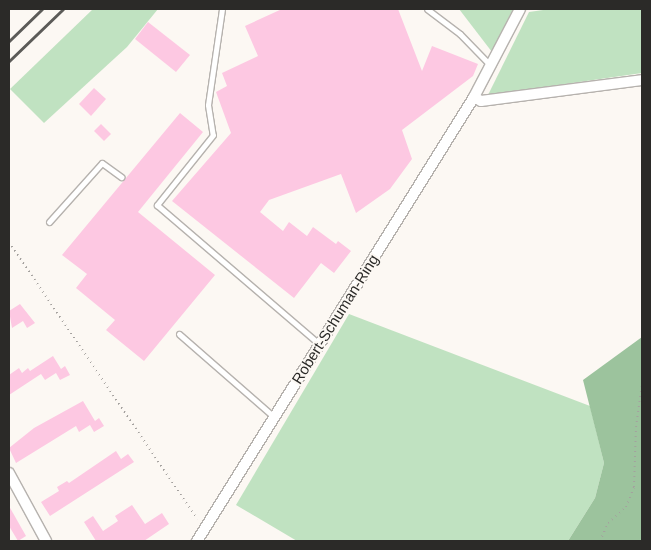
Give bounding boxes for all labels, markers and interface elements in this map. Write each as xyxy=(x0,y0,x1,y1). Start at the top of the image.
street label: Robert-Schuman-Ring xyxy=(288,251,382,387)

